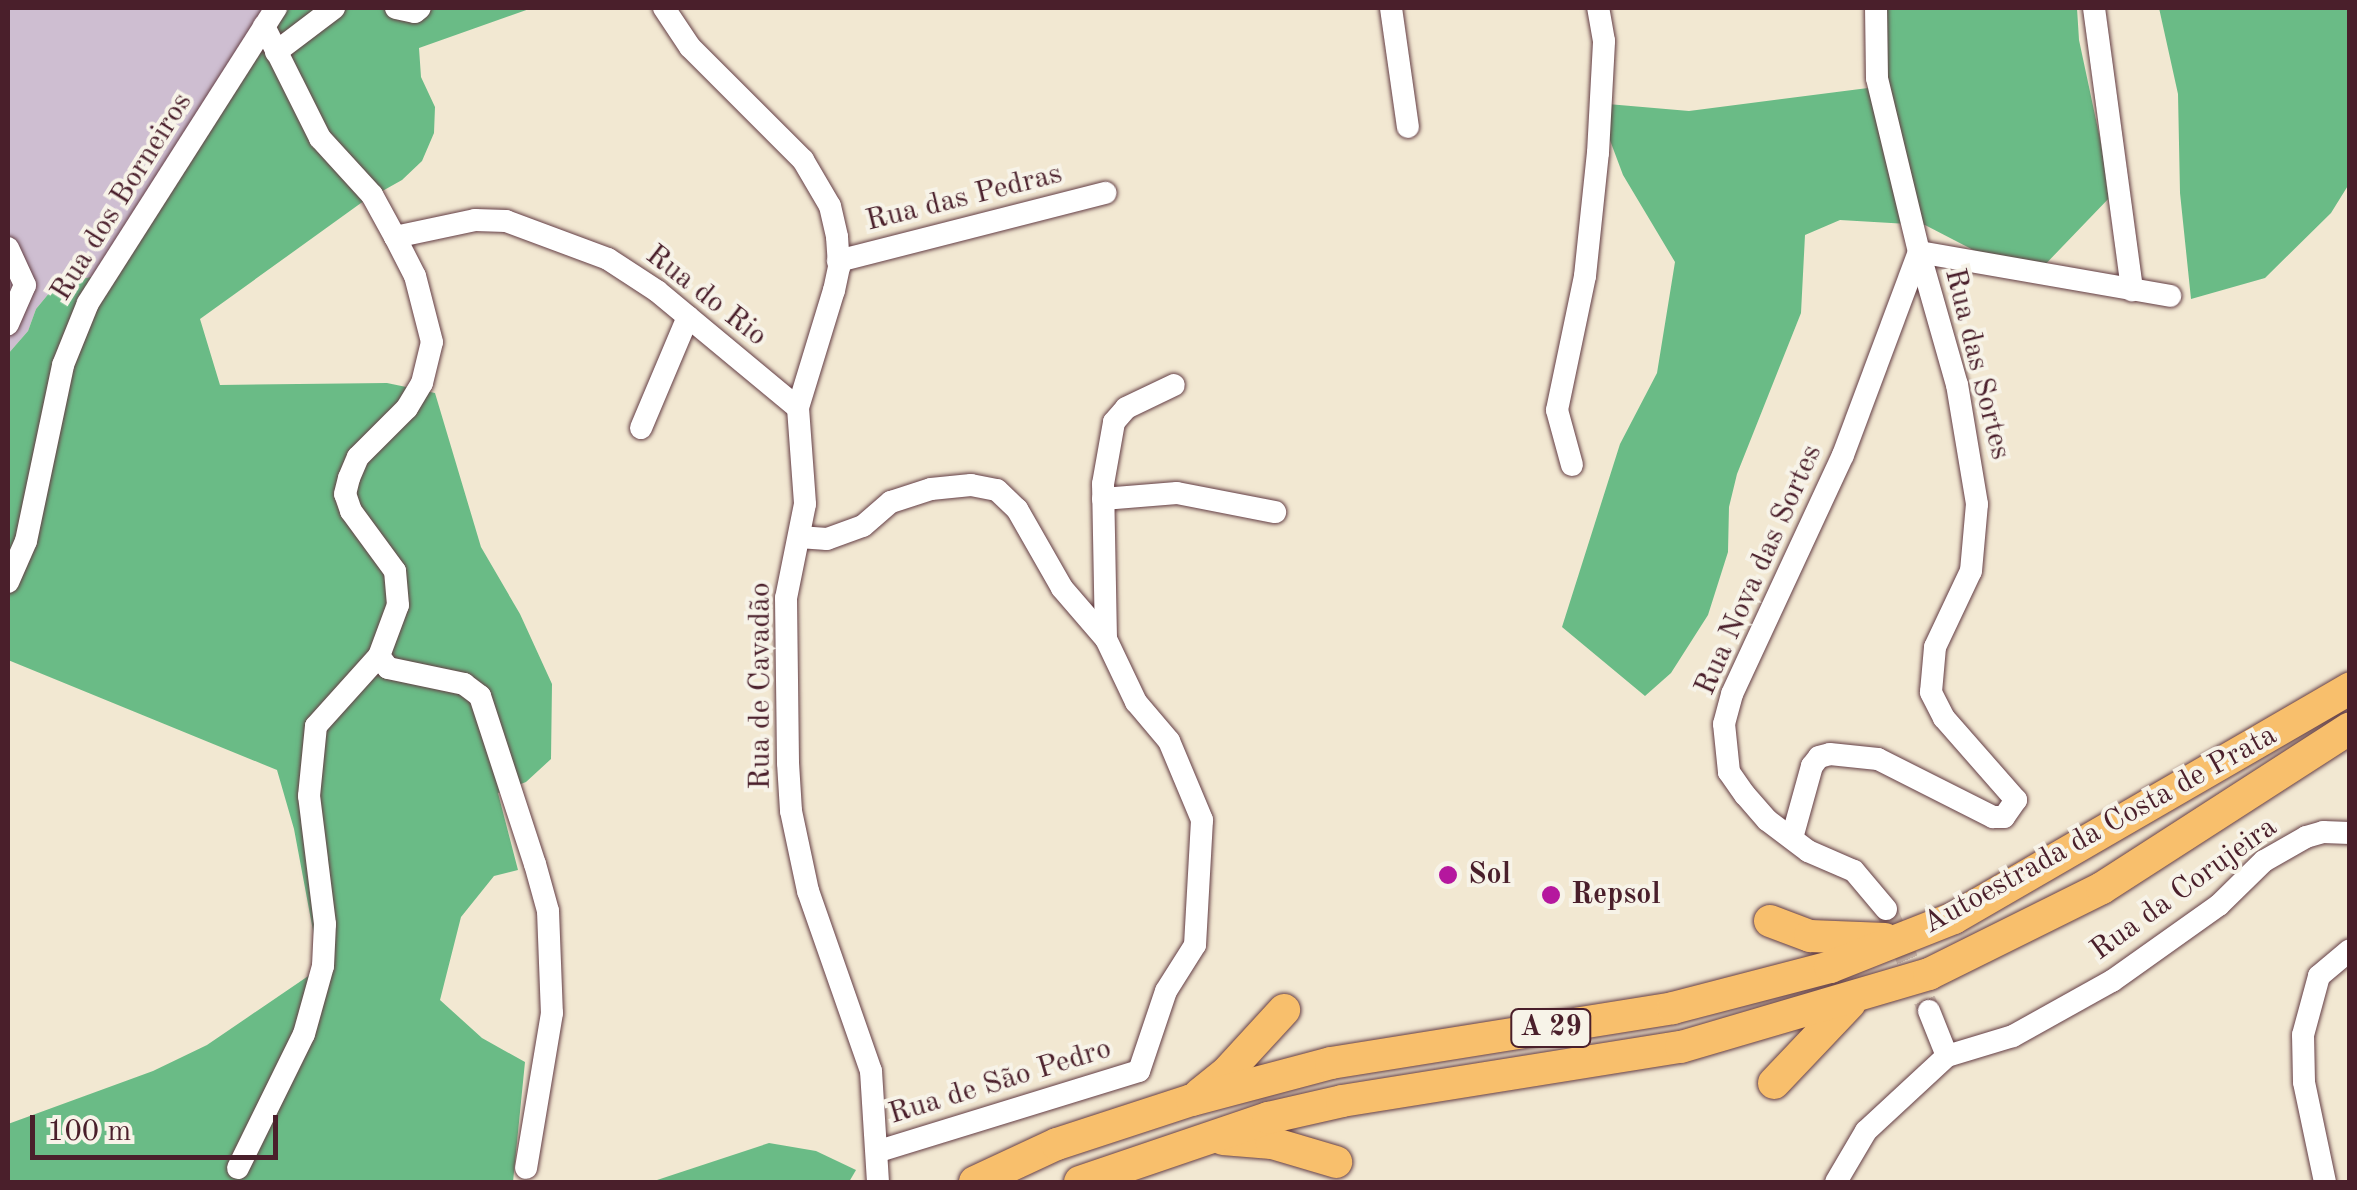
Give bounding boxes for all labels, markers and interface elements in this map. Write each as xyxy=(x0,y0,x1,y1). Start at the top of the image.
street label: Rua dos Borneiros xyxy=(43,86,201,308)
street label: Rua das Pedras xyxy=(862,156,1066,240)
street label: Rua do Rio xyxy=(638,237,774,355)
street label: Rua das Sortes xyxy=(1936,265,2018,463)
street label: Rua Nova das Sortes xyxy=(1688,439,1830,701)
street label: Rua de Cavadão xyxy=(743,582,779,790)
street label: Autoestrada da Costa de Prata xyxy=(1917,718,2283,942)
street label: Rua da Corujeira xyxy=(2084,809,2284,969)
place label: Sol xyxy=(1468,857,1511,893)
marker: Sol xyxy=(1437,864,1459,886)
place label: Repsol xyxy=(1571,877,1661,913)
marker: Repsol xyxy=(1540,884,1562,906)
road number: A 29 xyxy=(1508,1005,1594,1051)
street label: Rua de São Pedro xyxy=(884,1031,1116,1133)
scale bar xyxy=(35,1095,282,1157)
text: 100 m xyxy=(47,1117,131,1147)

